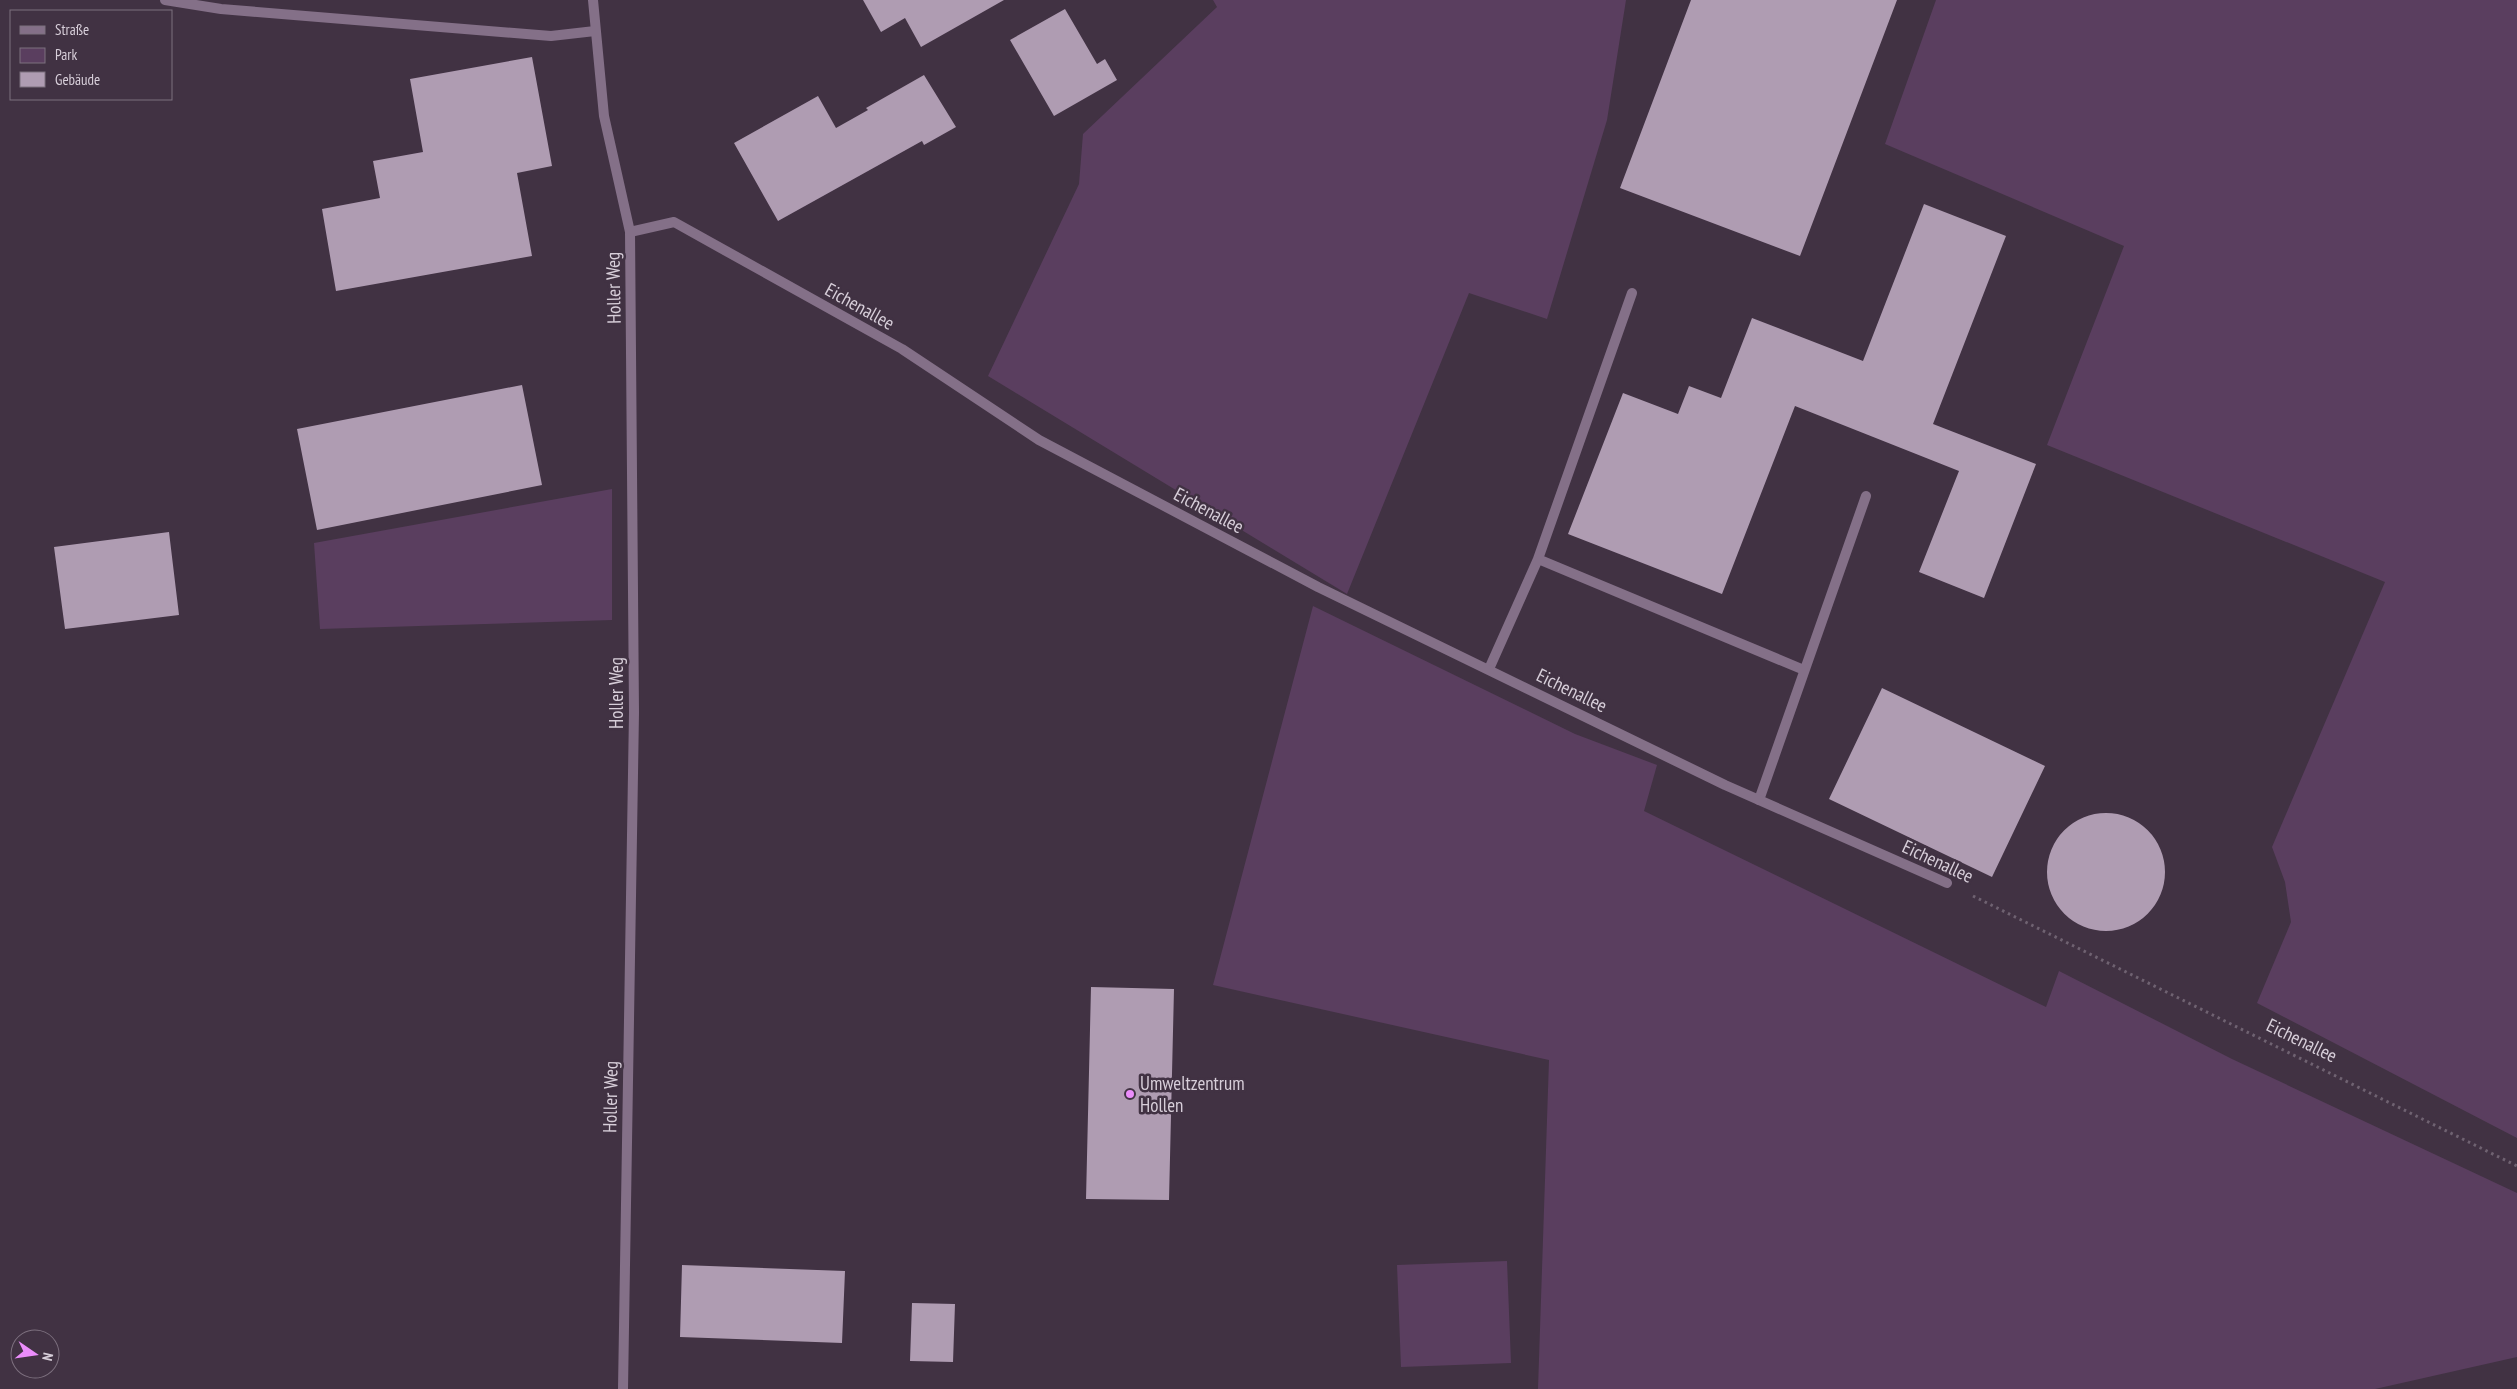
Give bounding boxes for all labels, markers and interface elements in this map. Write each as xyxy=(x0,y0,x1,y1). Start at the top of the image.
legend xyxy=(10,10,172,100)
text: Straße xyxy=(55,20,89,39)
text: Park xyxy=(55,45,77,64)
text: Gebäude xyxy=(55,70,100,89)
street label: Holler Weg xyxy=(600,252,626,324)
street label: Eichenallee xyxy=(821,277,899,335)
street label: Eichenallee xyxy=(1170,482,1248,538)
street label: Holler Weg xyxy=(604,657,628,729)
street label: Eichenallee xyxy=(1533,663,1611,717)
street label: Eichenallee xyxy=(1899,834,1977,888)
street label: Eichenallee xyxy=(2263,1013,2341,1067)
street label: Holler Weg xyxy=(597,1061,623,1133)
place label: Umweltzentrum Hollen xyxy=(1140,1071,1245,1117)
marker: Umweltzentrum Hollen xyxy=(1124,1088,1136,1100)
north arrow xyxy=(10,1329,60,1379)
text: N xyxy=(38,1351,57,1363)

